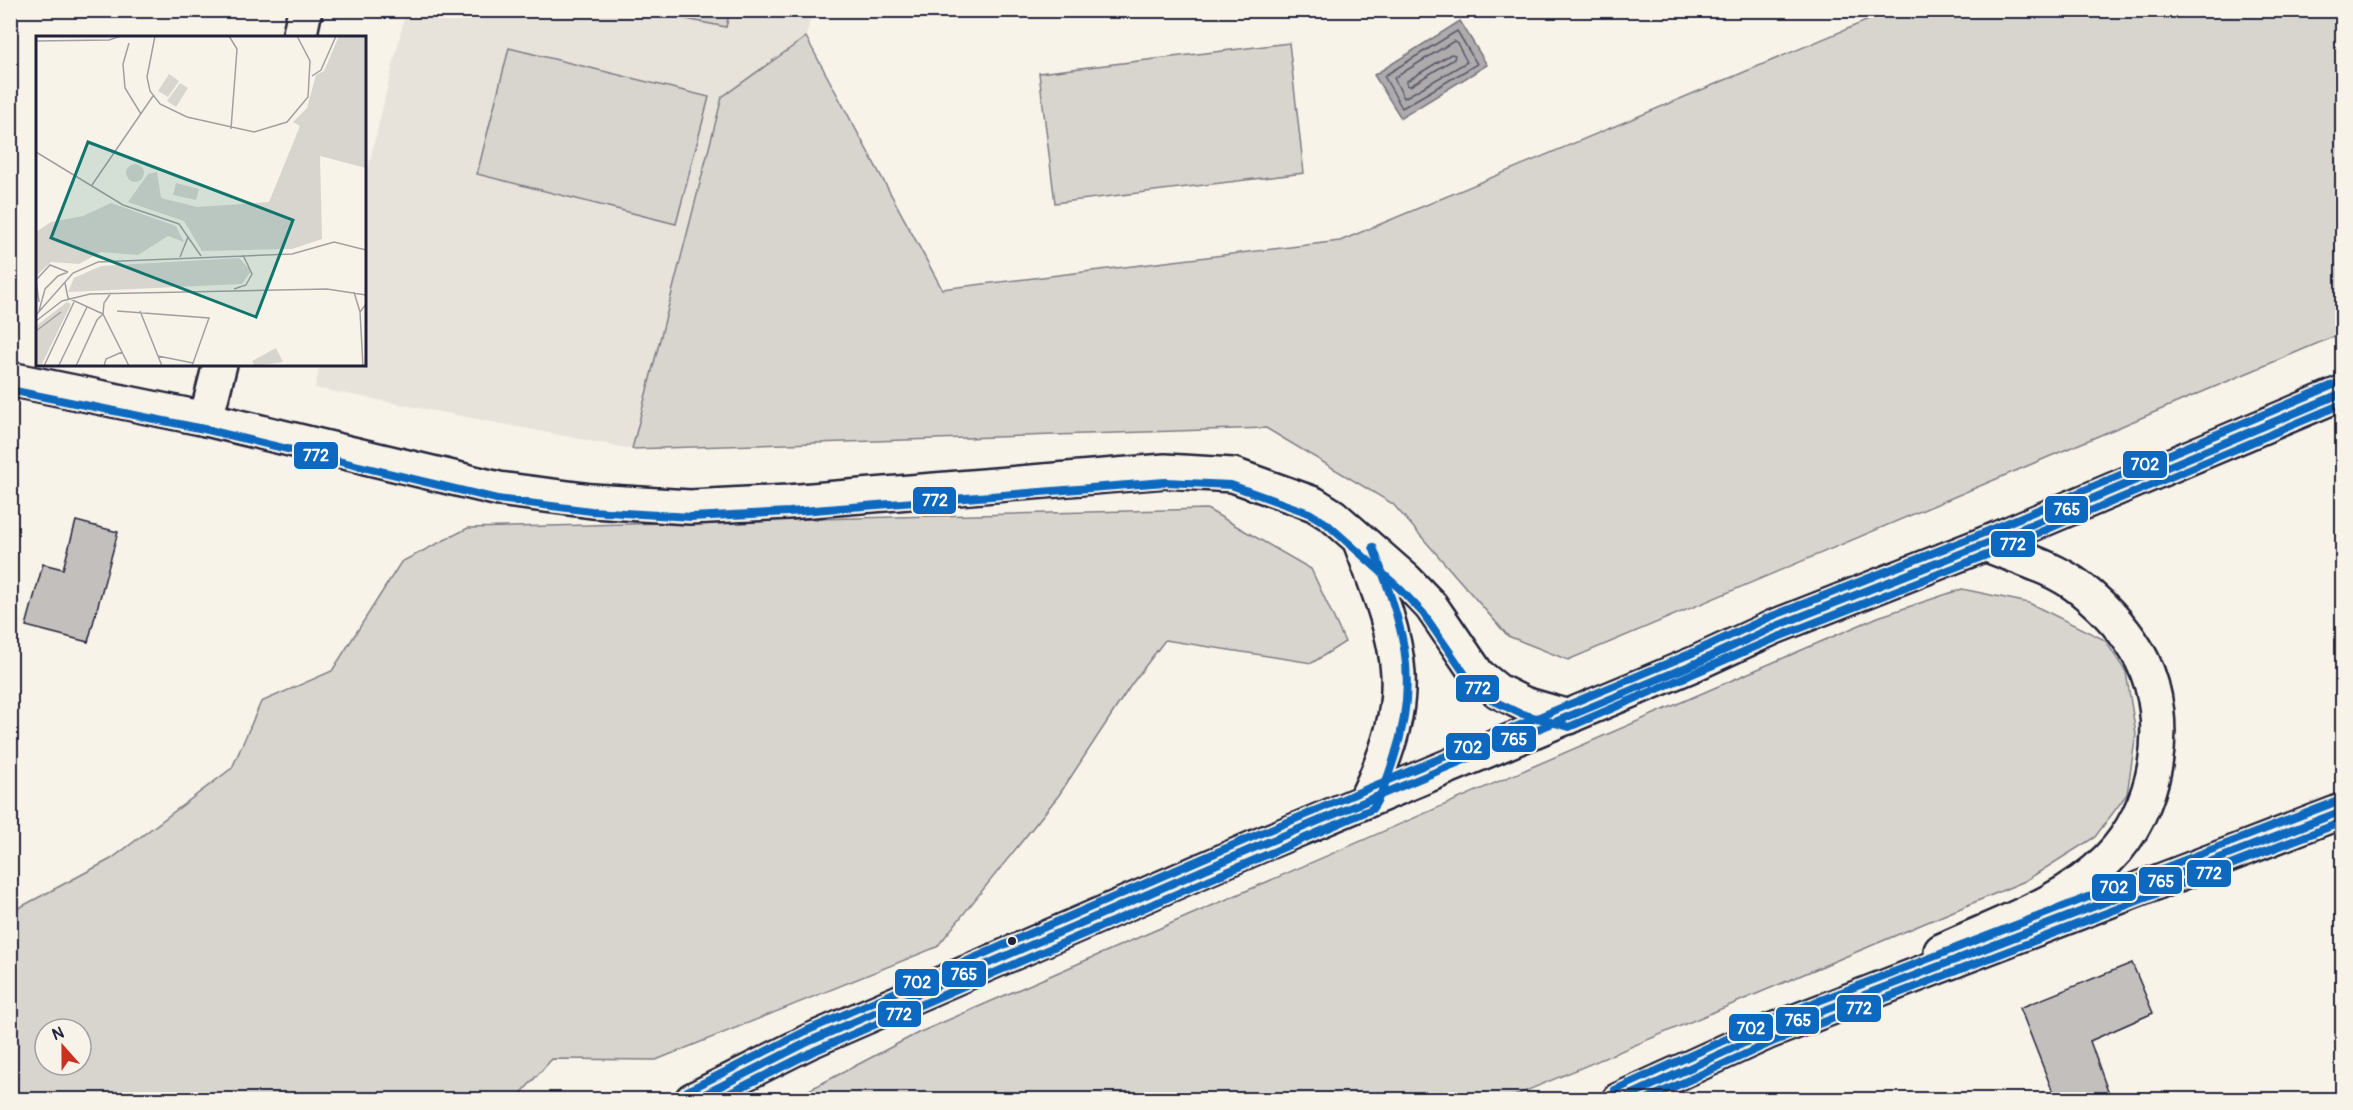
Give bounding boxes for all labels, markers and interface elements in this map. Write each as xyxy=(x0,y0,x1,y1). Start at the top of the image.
inset map xyxy=(36,36,366,366)
line badge: 772 xyxy=(293,441,339,470)
text: 772 xyxy=(303,446,329,466)
line badge: 702 xyxy=(2122,450,2168,479)
text: 702 xyxy=(2131,455,2159,475)
line badge: 772 xyxy=(912,486,957,515)
text: 772 xyxy=(922,491,948,511)
line badge: 765 xyxy=(2044,495,2089,524)
text: 765 xyxy=(2054,500,2081,520)
line badge: 772 xyxy=(1990,530,2036,558)
text: 772 xyxy=(2000,535,2026,555)
line badge: 772 xyxy=(1455,674,1500,703)
text: 772 xyxy=(1465,679,1491,699)
line badge: 765 xyxy=(1491,725,1537,753)
text: 765 xyxy=(1501,730,1528,750)
line badge: 702 xyxy=(1445,732,1491,761)
text: 702 xyxy=(1454,738,1482,758)
line badge: 772 xyxy=(2186,859,2232,888)
text: 772 xyxy=(2196,864,2222,884)
line badge: 765 xyxy=(2138,866,2183,895)
text: 765 xyxy=(2148,872,2175,892)
line badge: 702 xyxy=(2091,873,2137,902)
text: 702 xyxy=(2100,878,2128,898)
unlabelled marker xyxy=(1006,935,1018,947)
line badge: 765 xyxy=(941,960,987,988)
text: 765 xyxy=(951,965,978,985)
line badge: 702 xyxy=(894,968,940,997)
text: 702 xyxy=(903,973,931,993)
line badge: 772 xyxy=(1836,994,1882,1023)
text: 772 xyxy=(1846,999,1872,1019)
line badge: 772 xyxy=(877,1000,922,1028)
text: 772 xyxy=(886,1005,912,1025)
line badge: 765 xyxy=(1775,1006,1820,1035)
text: 765 xyxy=(1785,1011,1812,1031)
line badge: 702 xyxy=(1728,1013,1774,1042)
north arrow xyxy=(33,1017,93,1077)
text: 702 xyxy=(1737,1019,1765,1039)
text: N xyxy=(49,1023,67,1045)

